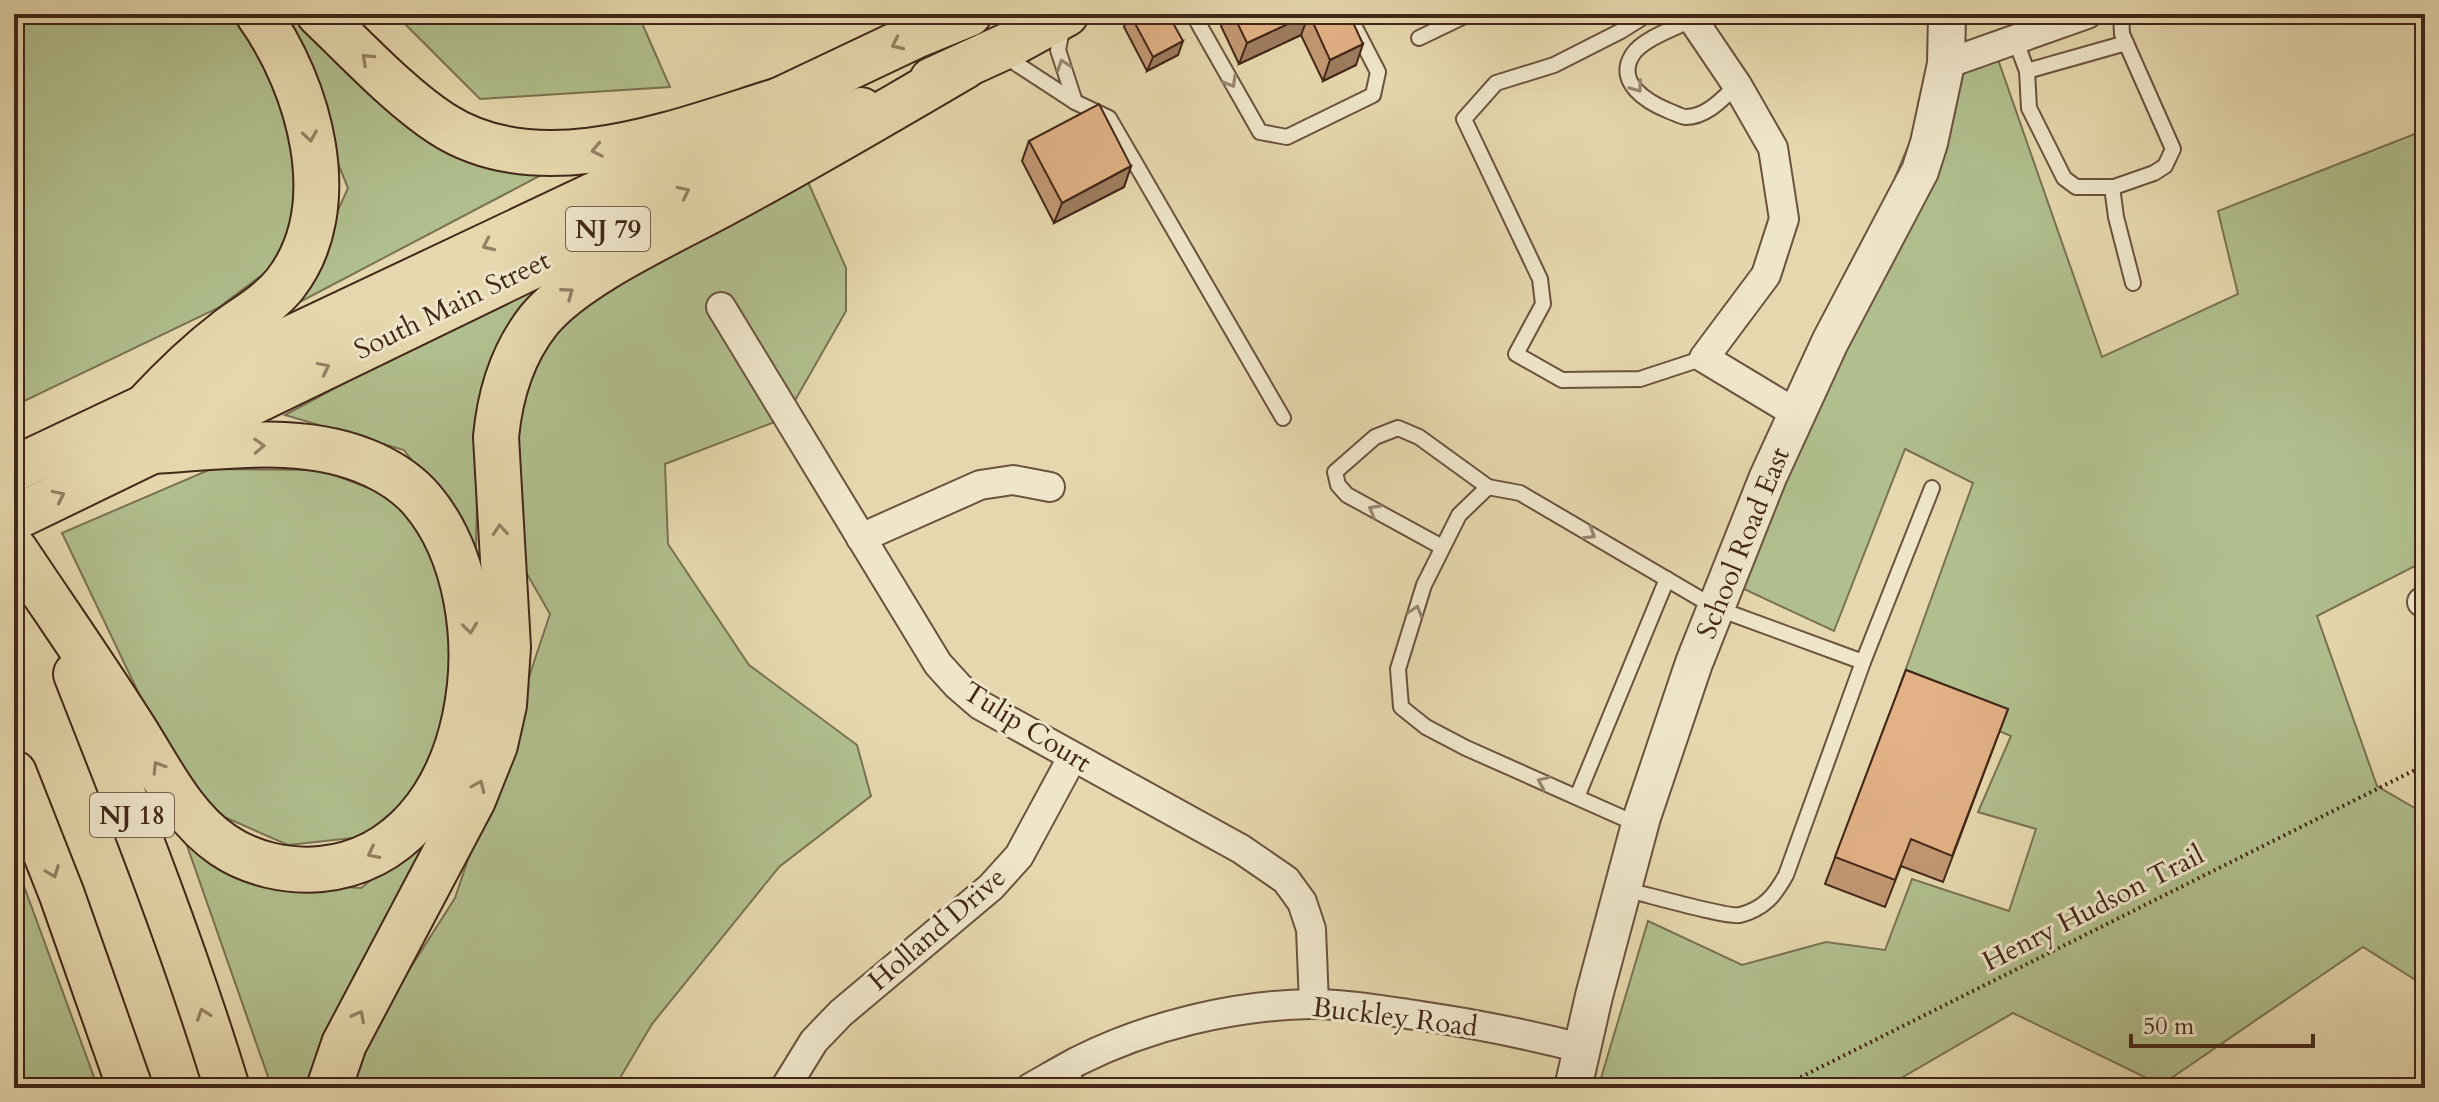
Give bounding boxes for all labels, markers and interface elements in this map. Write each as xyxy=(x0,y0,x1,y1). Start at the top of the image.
one-way arrow xyxy=(891,34,905,50)
one-way arrow xyxy=(362,53,376,68)
one-way arrow xyxy=(1056,59,1072,73)
one-way arrow xyxy=(1221,73,1237,88)
one-way arrow xyxy=(1627,78,1642,93)
one-way arrow xyxy=(301,129,318,142)
one-way arrow xyxy=(590,141,604,158)
one-way arrow xyxy=(675,187,690,202)
road number: NJ 79 xyxy=(566,207,650,251)
one-way arrow xyxy=(481,235,496,251)
street label: South Main Street xyxy=(348,241,556,369)
one-way arrow xyxy=(560,288,574,303)
one-way arrow xyxy=(316,362,330,378)
one-way arrow xyxy=(253,437,266,454)
street label: School Road East xyxy=(1687,441,1799,645)
one-way arrow xyxy=(51,490,66,506)
one-way arrow xyxy=(1368,504,1382,519)
one-way arrow xyxy=(492,523,509,536)
one-way arrow xyxy=(1581,524,1596,540)
one-way arrow xyxy=(1406,605,1422,619)
one-way arrow xyxy=(462,622,479,635)
street label: Tulip Court xyxy=(956,673,1098,781)
one-way arrow xyxy=(153,761,168,775)
one-way arrow xyxy=(1537,776,1551,792)
one-way arrow xyxy=(470,780,486,794)
road number: NJ 18 xyxy=(90,793,174,837)
street label: Henry Hudson Trail xyxy=(1976,836,2210,980)
one-way arrow xyxy=(366,843,381,859)
street label: Holland Drive xyxy=(860,859,1014,999)
one-way arrow xyxy=(43,864,60,878)
street label: Buckley Road xyxy=(1310,988,1480,1046)
scale bar xyxy=(2131,998,2313,1048)
one-way arrow xyxy=(197,1007,213,1021)
one-way arrow xyxy=(350,1010,365,1025)
text: 50 m xyxy=(2143,1010,2195,1043)

